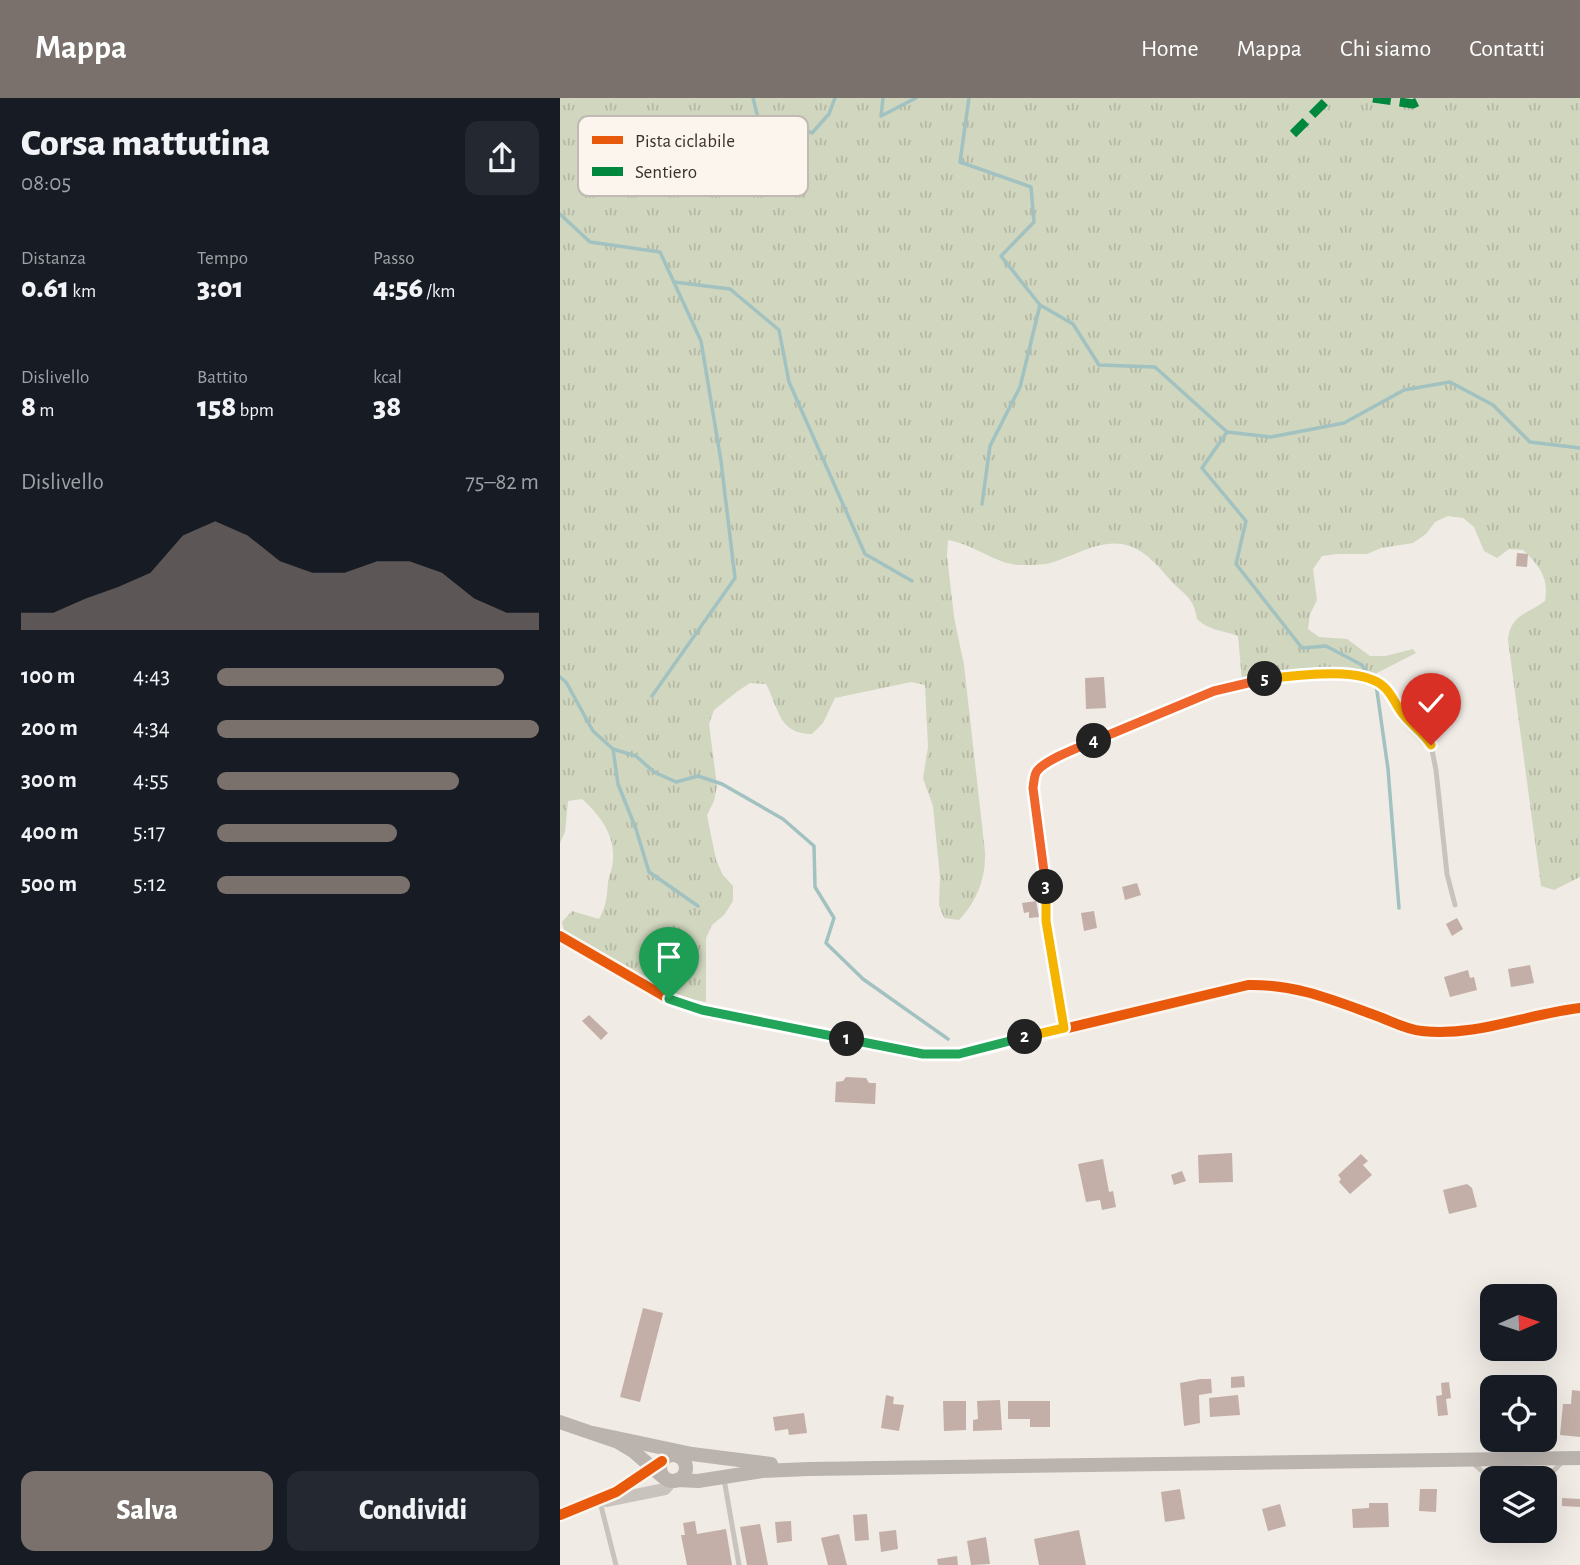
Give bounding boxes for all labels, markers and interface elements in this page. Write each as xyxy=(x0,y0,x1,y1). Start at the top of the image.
text: Mappa xyxy=(35,32,127,65)
text: Home xyxy=(1141,37,1199,61)
text: Mappa xyxy=(1237,37,1302,61)
text: Chi siamo xyxy=(1340,37,1431,61)
text: Contatti xyxy=(1469,37,1545,61)
legend xyxy=(578,116,808,196)
button: share xyxy=(465,121,539,195)
text: Corsa mattutina xyxy=(21,125,270,163)
text: Pista ciclabile xyxy=(635,132,735,151)
text: Sentiero xyxy=(635,163,697,182)
text: 08:05 xyxy=(21,172,71,195)
text: Distanza xyxy=(21,249,86,268)
text: Tempo xyxy=(197,249,248,268)
text: Passo xyxy=(373,249,415,268)
text: 0.61 xyxy=(21,273,69,303)
text: 3:01 xyxy=(197,273,244,303)
text: 4:56 xyxy=(373,273,423,303)
text: km xyxy=(69,282,96,301)
text: /km xyxy=(423,282,456,301)
text: Dislivello xyxy=(21,368,89,387)
text: Battito xyxy=(197,368,248,387)
text: kcal xyxy=(373,368,402,387)
text: 8 xyxy=(21,392,36,422)
text: 158 xyxy=(197,392,236,422)
text: 38 xyxy=(373,392,401,422)
text: m xyxy=(36,401,54,420)
text: bpm xyxy=(236,401,274,420)
text: Dislivello xyxy=(21,471,104,494)
text: 75–82 m xyxy=(465,471,539,494)
pin: 5 xyxy=(1248,662,1282,696)
text: 100 m xyxy=(21,665,75,688)
text: 4:43 xyxy=(133,665,170,688)
text: 5 xyxy=(1260,669,1269,688)
pin xyxy=(1401,673,1461,745)
icon: check xyxy=(1412,684,1450,722)
text: 200 m xyxy=(21,717,78,740)
text: 4:34 xyxy=(133,717,170,740)
pin: 4 xyxy=(1076,724,1112,758)
text: 4 xyxy=(1089,731,1098,750)
text: 300 m xyxy=(21,769,77,792)
text: 4:55 xyxy=(133,769,169,792)
text: 400 m xyxy=(21,821,79,844)
text: 5:17 xyxy=(133,821,165,844)
pin: 3 xyxy=(1028,870,1064,904)
text: 500 m xyxy=(21,873,77,896)
text: 5:12 xyxy=(133,873,166,896)
text: 3 xyxy=(1041,877,1050,896)
pin xyxy=(639,927,699,999)
icon: arrive xyxy=(650,938,688,976)
pin: 2 xyxy=(1008,1020,1042,1054)
pin: 1 xyxy=(830,1021,864,1056)
text: 2 xyxy=(1020,1027,1029,1046)
text: 1 xyxy=(843,1029,850,1048)
north arrow xyxy=(1480,1284,1558,1362)
map controls xyxy=(1480,1284,1557,1543)
button: locate xyxy=(1480,1375,1557,1452)
button: layers xyxy=(1480,1466,1557,1543)
button: Salva xyxy=(21,1471,273,1551)
button: Condividi xyxy=(287,1471,539,1551)

